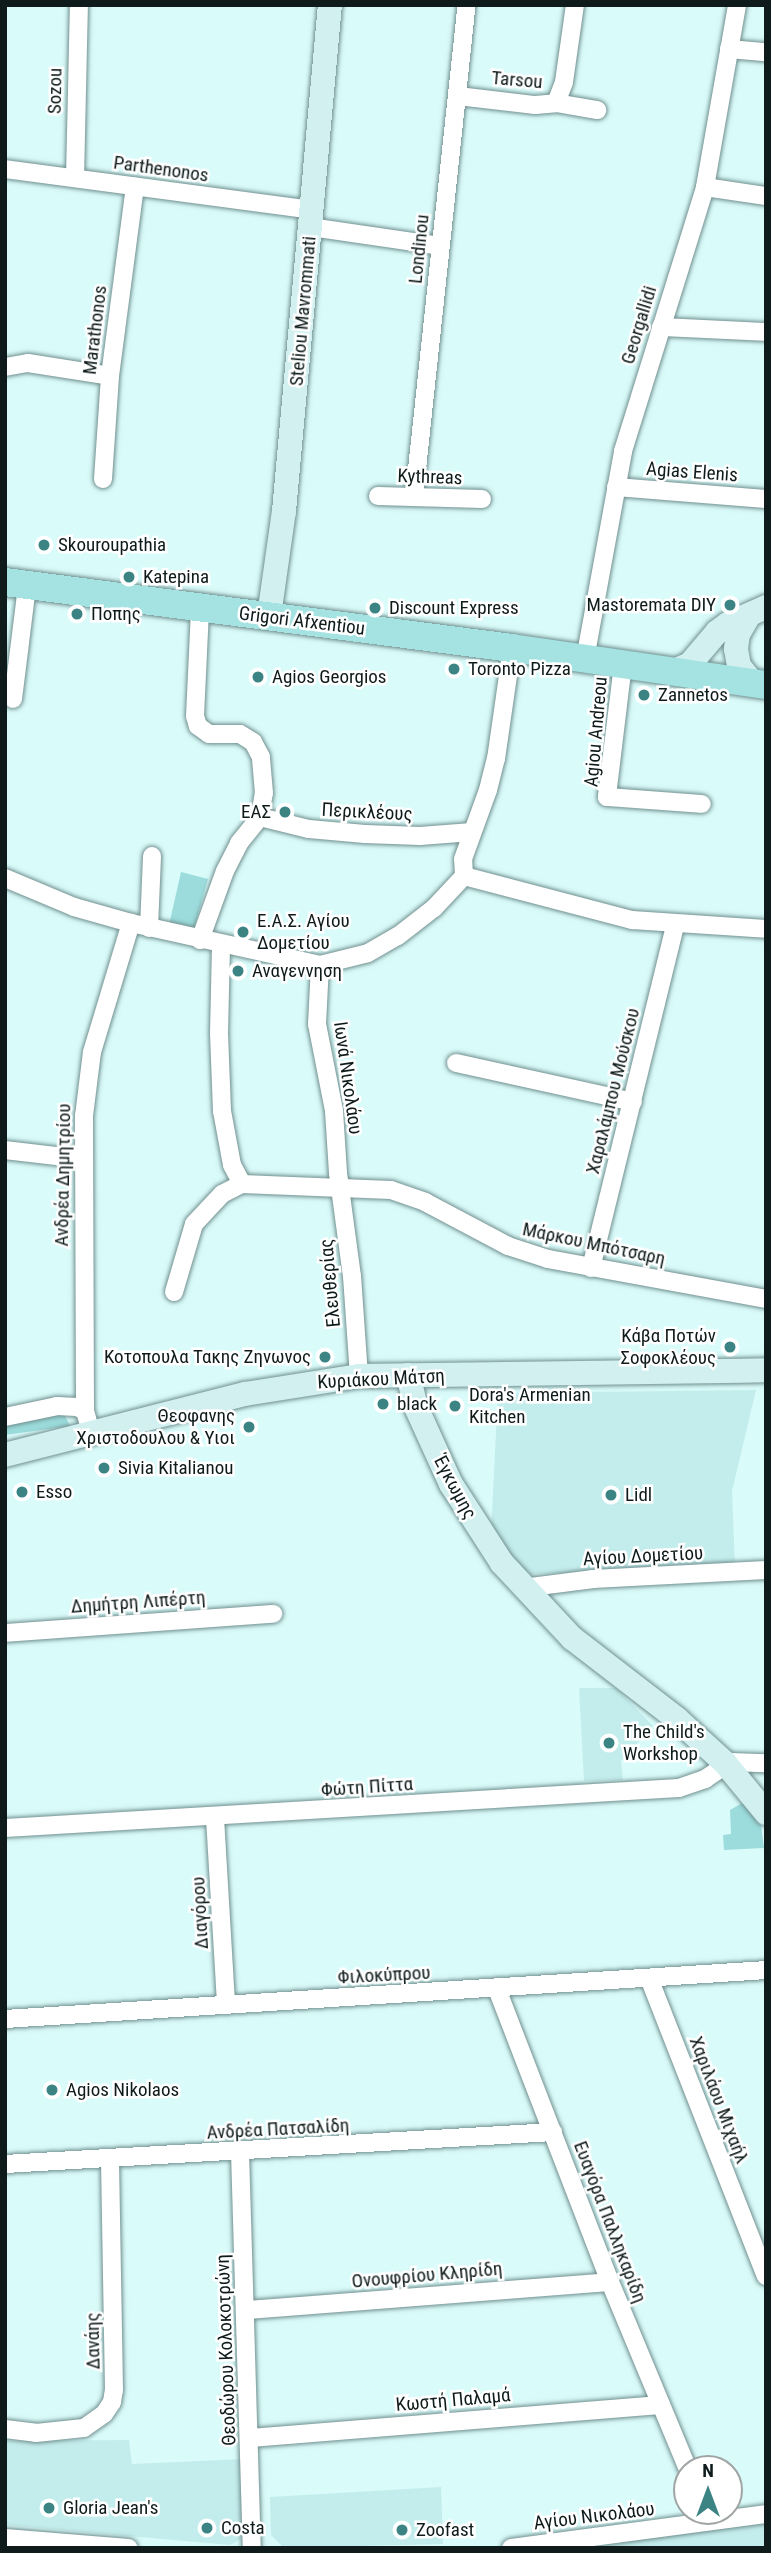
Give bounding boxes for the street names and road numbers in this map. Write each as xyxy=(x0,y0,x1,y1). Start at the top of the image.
street label: Tarsou xyxy=(491,66,543,94)
street label: Sozou xyxy=(43,68,67,114)
street label: Parthenonos xyxy=(112,151,210,187)
street label: Londinou xyxy=(404,213,434,285)
street label: Steliou Mavrommati xyxy=(285,235,321,387)
street label: Georgallidi xyxy=(616,283,662,367)
street label: Marathonos xyxy=(78,284,112,376)
street label: Agias Elenis xyxy=(645,457,739,487)
street label: Kythreas xyxy=(397,464,463,490)
street label: Grigori Afxentiou xyxy=(238,602,366,640)
street label: Agiou Andreou xyxy=(580,676,612,788)
street label: Περικλέους xyxy=(321,798,413,826)
street label: Χαραλάμπου Μούσκου xyxy=(581,1006,645,1176)
street label: Ιωνά Νικολάου xyxy=(329,1020,367,1136)
street label: Ανδρέα Δημητρίου xyxy=(50,1103,76,1247)
street label: Μάρκου Μπότσαρη xyxy=(520,1218,668,1270)
street label: Ελευθερίας xyxy=(315,1238,345,1328)
street label: Κυριάκου Μάτση xyxy=(317,1364,445,1394)
street label: Έγκωμης xyxy=(429,1451,481,1523)
street label: Αγίου Δομετίου xyxy=(582,1541,704,1571)
street label: Δημήτρη Λιπέρτη xyxy=(70,1586,206,1618)
street label: Φώτη Πίττα xyxy=(320,1772,414,1802)
street label: Διαγόρου xyxy=(187,1876,213,1950)
street label: Φιλοκύπρου xyxy=(337,1961,431,1989)
street label: Χαριλάου Μιχαήλ xyxy=(684,2033,754,2167)
street label: Ανδρέα Πατσαλίδη xyxy=(206,2114,350,2144)
street label: Ευαγόρα Παλληκαρίδη xyxy=(569,2138,651,2306)
street label: Θεοδώρου Κολοκοτρώνη xyxy=(211,2254,241,2446)
street label: Ονουφρίου Κληρίδη xyxy=(351,2257,503,2293)
street label: Δανάης xyxy=(81,2312,105,2370)
street label: Κωστή Παλαμά xyxy=(395,2384,511,2416)
street label: Αγίου Νικολάου xyxy=(532,2497,656,2535)

